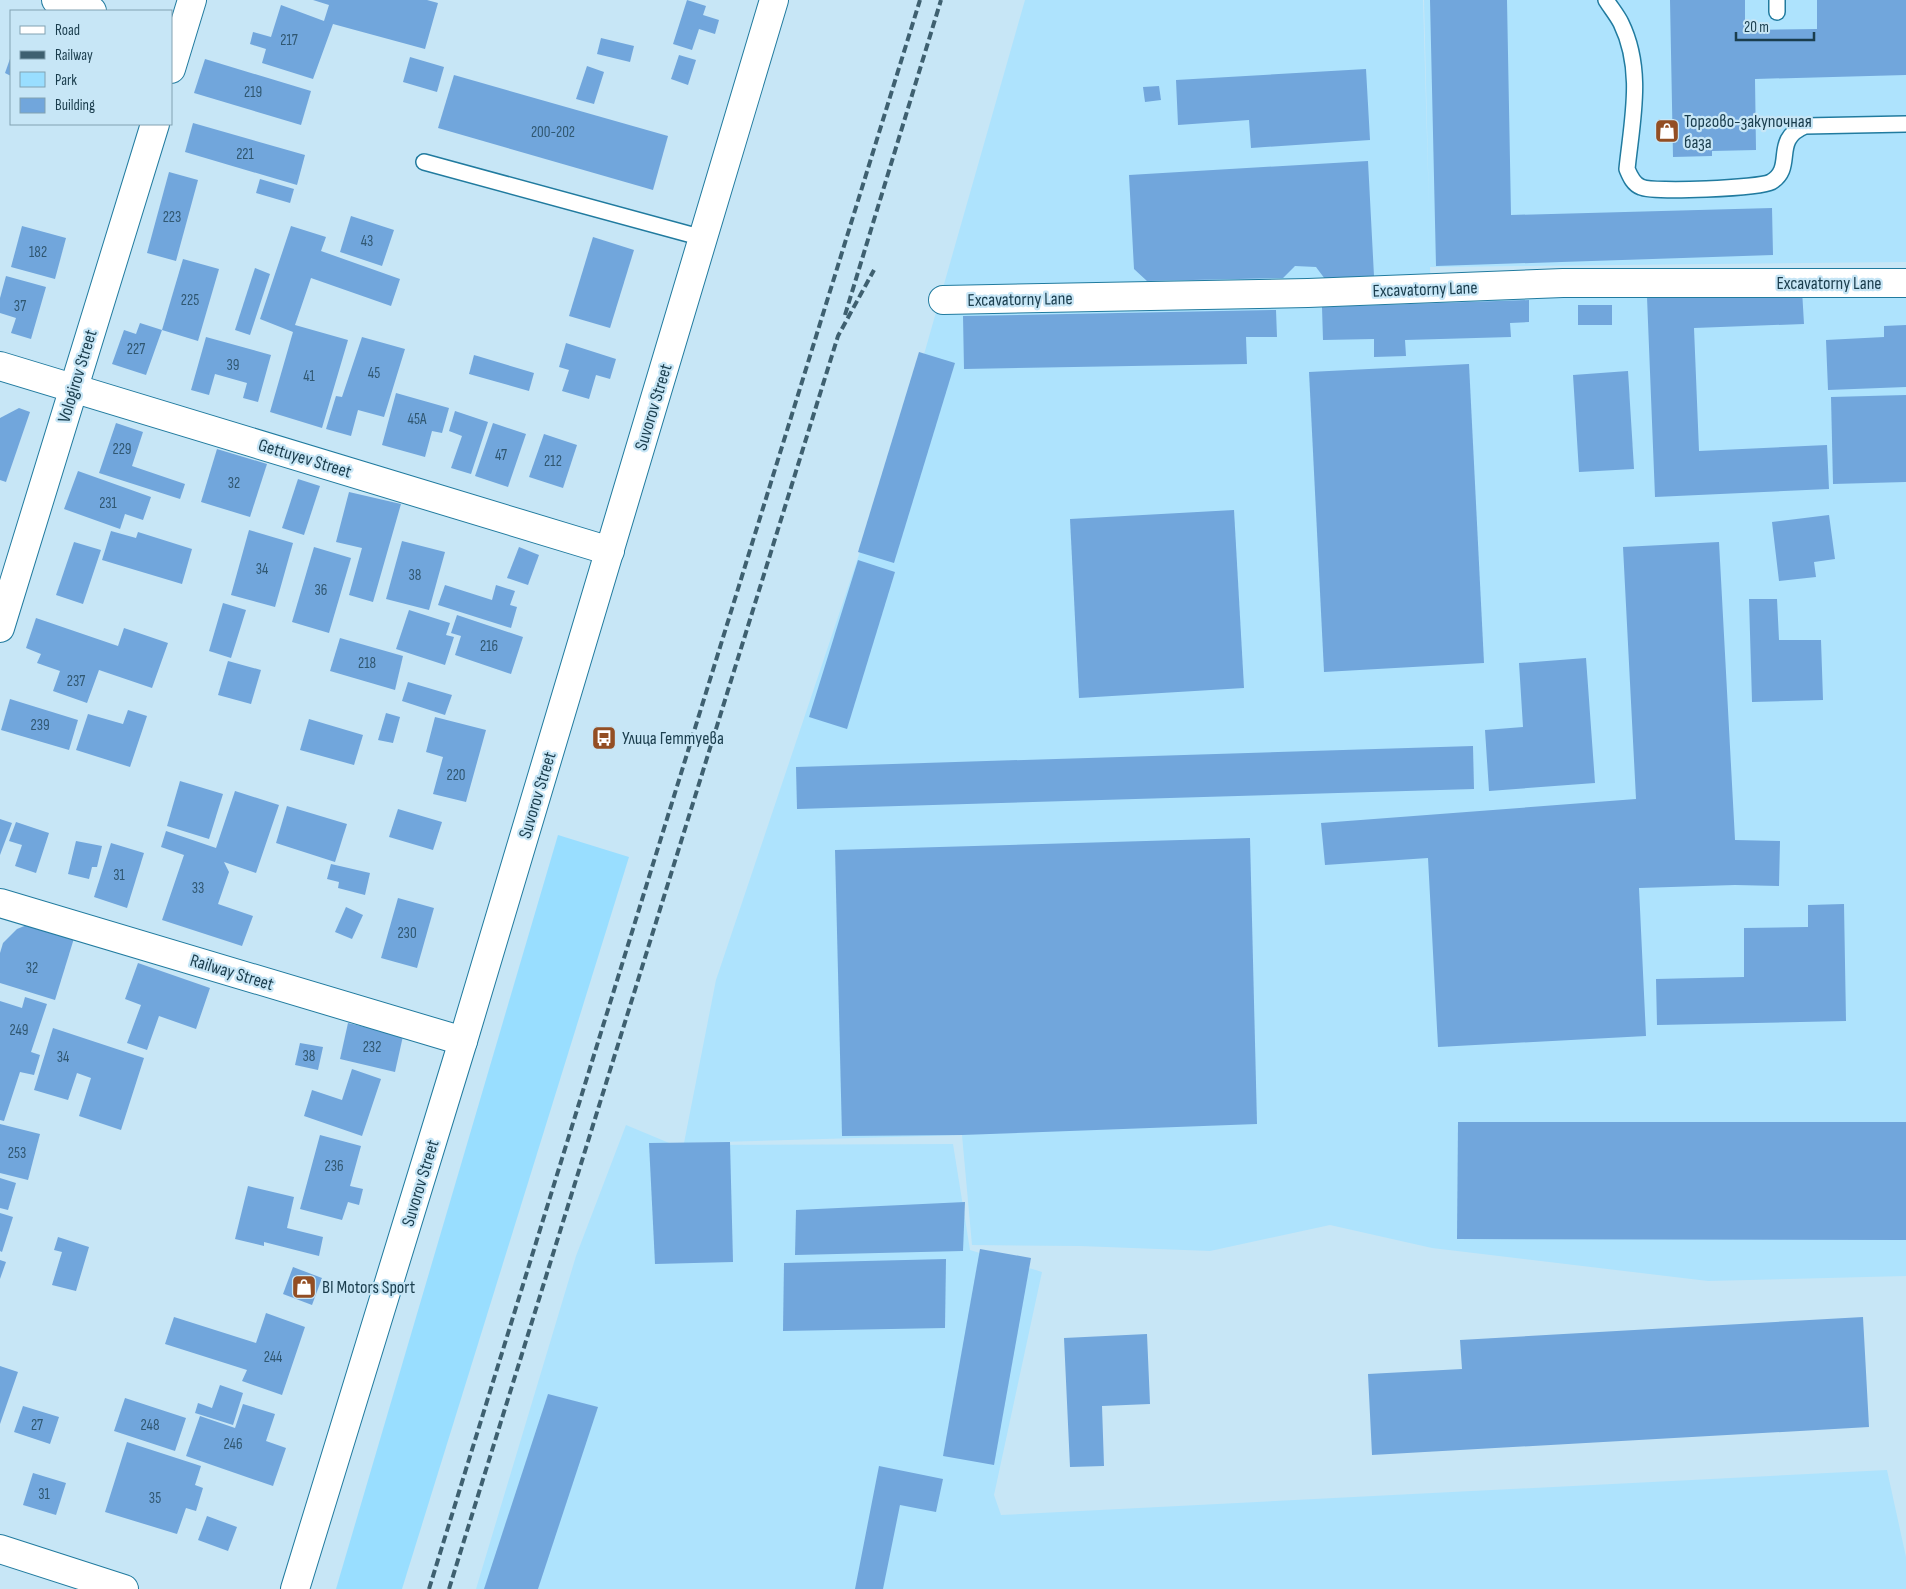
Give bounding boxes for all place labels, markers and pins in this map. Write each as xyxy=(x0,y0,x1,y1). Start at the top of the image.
place label: Торгово-закупочная база xyxy=(1684,111,1812,153)
shop icon: Торгово-закупочная база xyxy=(1654,118,1680,144)
bus stop icon: Улица Геттуева xyxy=(591,725,617,751)
place label: Улица Геттуева xyxy=(622,728,724,749)
shop icon: BI Motors Sport xyxy=(291,1274,317,1300)
place label: BI Motors Sport xyxy=(322,1277,416,1298)

